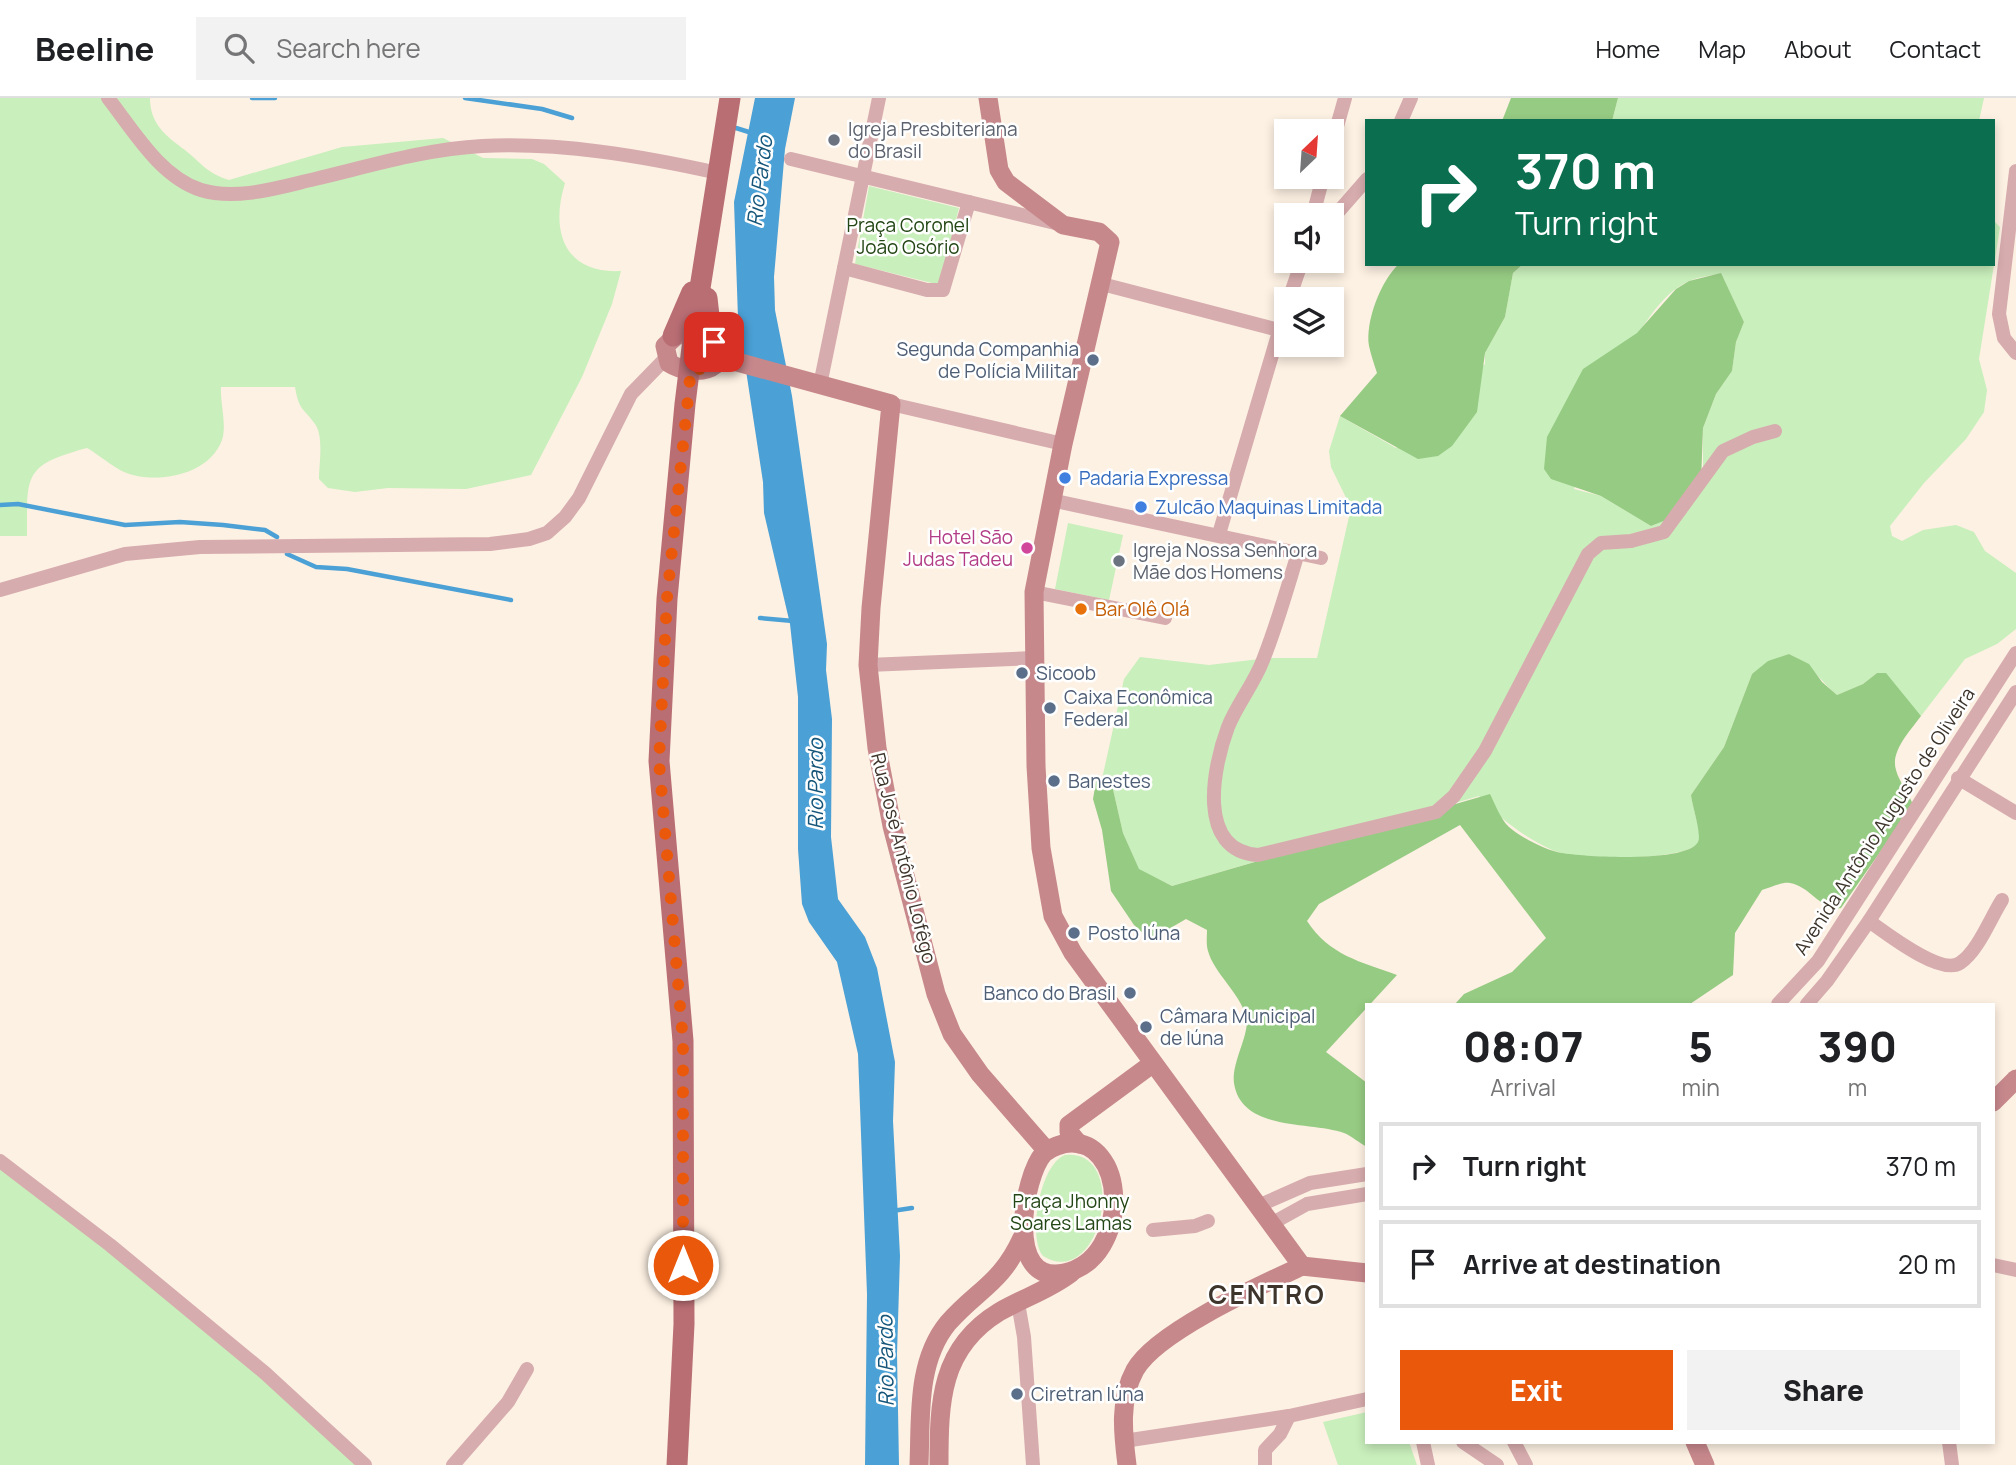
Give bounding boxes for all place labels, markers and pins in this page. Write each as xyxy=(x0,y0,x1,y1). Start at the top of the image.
place label: Igreja Presbiteriana do Brasil xyxy=(848,116,1017,164)
marker: Igreja Presbiteriana do Brasil xyxy=(826,132,842,148)
pin xyxy=(684,312,744,372)
place label: Segunda Companhia de Polícia Militar xyxy=(897,336,1079,384)
marker: Segunda Companhia de Polícia Militar xyxy=(1085,352,1101,368)
place label: Padaria Expressa xyxy=(1079,465,1228,491)
marker: Padaria Expressa xyxy=(1057,470,1073,486)
place label: Zulcão Maquinas Limitada xyxy=(1155,494,1382,520)
marker: Zulcão Maquinas Limitada xyxy=(1133,499,1149,515)
place label: Hotel São Judas Tadeu xyxy=(903,524,1013,572)
place label: Igreja Nossa Senhora Mãe dos Homens xyxy=(1133,537,1317,585)
marker: Hotel São Judas Tadeu xyxy=(1019,540,1035,556)
marker: Igreja Nossa Senhora Mãe dos Homens xyxy=(1111,553,1127,569)
place label: Bar Olê Olá xyxy=(1095,596,1190,622)
marker: Bar Olê Olá xyxy=(1073,601,1089,617)
place label: Sicoob xyxy=(1036,660,1096,686)
marker: Sicoob xyxy=(1014,665,1030,681)
place label: Caixa Econômica Federal xyxy=(1064,684,1213,732)
marker: Caixa Econômica Federal xyxy=(1042,700,1058,716)
place label: Banestes xyxy=(1068,768,1151,794)
marker: Banestes xyxy=(1046,773,1062,789)
place label: Posto Iúna xyxy=(1088,920,1180,946)
marker: Posto Iúna xyxy=(1066,925,1082,941)
place label: Banco do Brasil xyxy=(983,980,1116,1006)
marker: Banco do Brasil xyxy=(1122,985,1138,1001)
place label: Câmara Municipal de Iúna xyxy=(1160,1003,1316,1051)
marker: Câmara Municipal de Iúna xyxy=(1138,1019,1154,1035)
place label: Ciretran Iúna xyxy=(1031,1381,1144,1407)
marker: Ciretran Iúna xyxy=(1009,1386,1025,1402)

